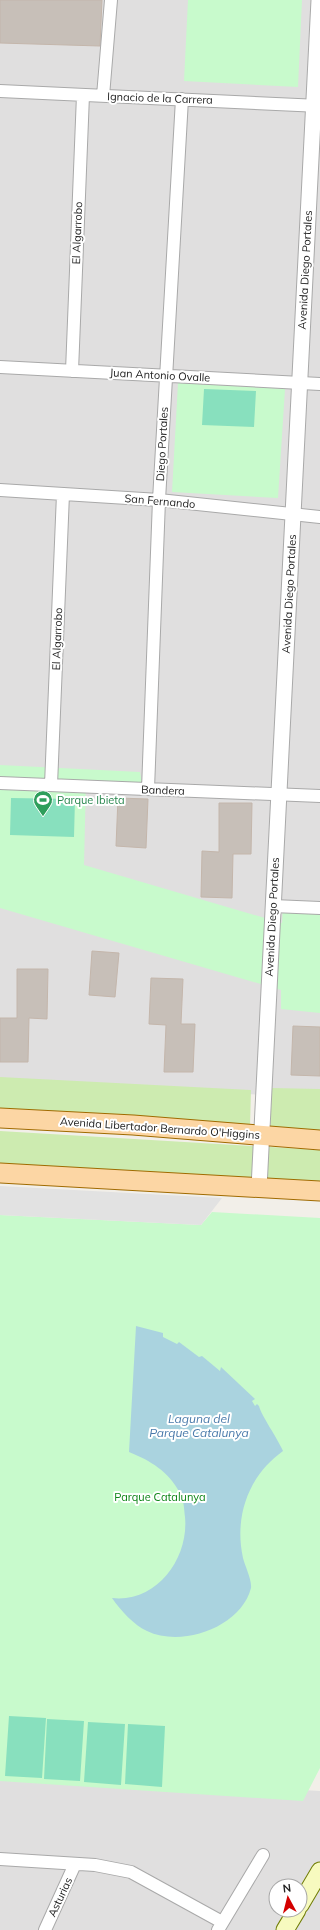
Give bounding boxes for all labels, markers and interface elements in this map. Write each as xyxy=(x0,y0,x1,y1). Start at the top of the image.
street label: Ignacio de la Carrera xyxy=(107,89,213,107)
street label: El Algarrobo xyxy=(69,201,85,265)
street label: Avenida Diego Portales xyxy=(295,210,315,330)
street label: Juan Antonio Ovalle xyxy=(109,365,211,385)
street label: Diego Portales xyxy=(153,406,171,482)
street label: San Fernando xyxy=(124,491,196,511)
street label: Avenida Diego Portales xyxy=(279,534,299,654)
street label: El Algarrobo xyxy=(49,607,65,671)
street label: Bandera xyxy=(141,782,185,798)
sports icon: Parque Ibieta xyxy=(32,789,54,817)
place label: Parque Ibieta xyxy=(57,793,125,807)
street label: Avenida Diego Portales xyxy=(262,857,282,977)
street label: Avenida Libertador Bernardo O'Higgins xyxy=(60,1114,260,1142)
water label: Laguna del Parque Catalunya xyxy=(149,1411,249,1440)
park label: Parque Catalunya xyxy=(114,1490,206,1504)
street label: Asturias xyxy=(45,1875,75,1919)
north arrow xyxy=(268,1878,308,1918)
text: N xyxy=(282,1881,292,1896)

